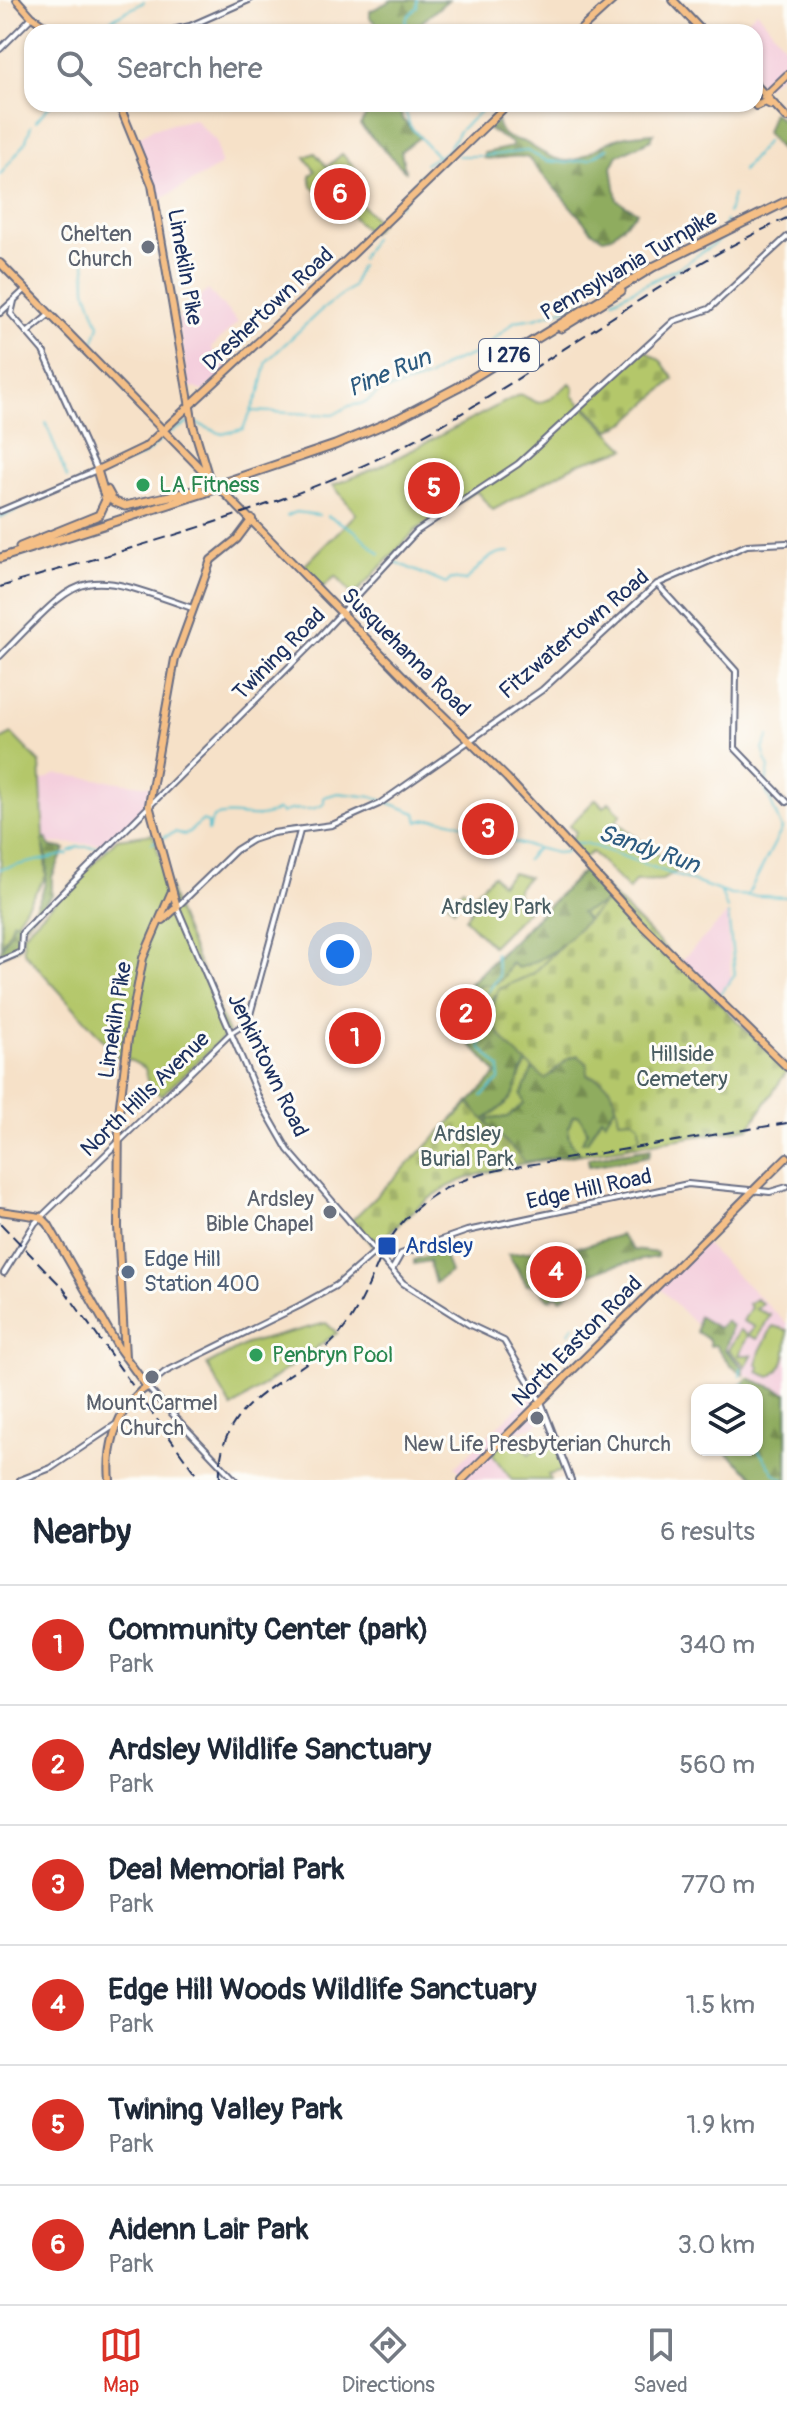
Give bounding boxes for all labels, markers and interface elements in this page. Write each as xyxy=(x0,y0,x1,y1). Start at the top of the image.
search box xyxy=(24,24,763,112)
icon: search xyxy=(52,46,96,90)
text: Search here xyxy=(116,50,263,87)
pin: 6 xyxy=(314,164,366,224)
street label: Pennsylvania Turnpike xyxy=(536,203,723,327)
street label: Limekiln Pike xyxy=(161,207,209,328)
place label: Chelten Church xyxy=(60,220,132,273)
marker: Chelten Church xyxy=(139,238,157,256)
street label: Dreshertown Road xyxy=(197,241,339,377)
road number: I 276 xyxy=(479,339,539,371)
water label: Pine Run xyxy=(343,342,436,403)
pin: 5 xyxy=(408,458,460,518)
place label: LA Fitness xyxy=(159,471,260,499)
marker: LA Fitness xyxy=(134,476,152,494)
street label: Fitzwatertown Road xyxy=(493,563,655,705)
street label: Susquehanna Road xyxy=(336,582,476,722)
street label: Twining Road xyxy=(227,602,331,706)
pin: 3 xyxy=(462,799,514,859)
water label: Sandy Run xyxy=(595,818,705,880)
park label: Ardsley Park xyxy=(440,893,552,921)
your location xyxy=(320,934,360,974)
street label: Limekiln Pike xyxy=(92,959,138,1080)
pin: 2 xyxy=(440,984,492,1044)
street label: Jenkintown Road xyxy=(221,988,315,1142)
pin: 1 xyxy=(329,1008,381,1068)
street label: North Hills Avenue xyxy=(74,1025,216,1163)
park label: Hillside Cemetery xyxy=(636,1040,728,1093)
park label: Ardsley Burial Park xyxy=(420,1120,514,1173)
street label: Edge Hill Road xyxy=(524,1162,654,1216)
place label: Ardsley Bible Chapel xyxy=(205,1185,314,1238)
marker: Ardsley Bible Chapel xyxy=(321,1203,339,1221)
place label: Ardsley xyxy=(405,1232,473,1260)
marker: Ardsley xyxy=(376,1235,398,1257)
pin: 4 xyxy=(530,1242,582,1302)
place label: Edge Hill Station 400 xyxy=(144,1245,260,1298)
marker: Edge Hill Station 400 xyxy=(119,1263,137,1281)
street label: North Easton Road xyxy=(506,1270,648,1412)
place label: Penbryn Pool xyxy=(272,1341,393,1369)
marker: Penbryn Pool xyxy=(247,1346,265,1364)
marker: Mount Carmel Church xyxy=(143,1368,161,1386)
map controls xyxy=(691,1384,763,1456)
button: layers xyxy=(691,1384,763,1456)
place label: Mount Carmel Church xyxy=(86,1389,218,1442)
marker: New Life Presbyterian Church xyxy=(528,1409,546,1427)
place label: New Life Presbyterian Church xyxy=(403,1430,671,1458)
text: Nearby xyxy=(32,1511,131,1554)
text: 6 results xyxy=(660,1516,755,1548)
text: Community Center (park) xyxy=(108,1611,429,1648)
text: 1 xyxy=(53,1629,63,1661)
text: 340 m xyxy=(679,1629,755,1661)
text: Park xyxy=(108,1648,154,1680)
text: Ardsley Wildlife Sanctuary xyxy=(108,1731,431,1768)
text: 2 xyxy=(51,1749,65,1781)
text: 560 m xyxy=(679,1749,755,1781)
text: Park xyxy=(108,1768,154,1800)
text: Deal Memorial Park xyxy=(108,1851,344,1888)
text: 3 xyxy=(51,1869,65,1901)
text: 770 m xyxy=(681,1869,755,1901)
text: Park xyxy=(108,1888,154,1920)
text: Edge Hill Woods Wildlife Sanctuary xyxy=(108,1971,536,2008)
text: 4 xyxy=(50,1989,66,2021)
text: 1.5 km xyxy=(685,1989,755,2021)
text: Park xyxy=(108,2008,154,2040)
text: Twining Valley Park xyxy=(108,2091,342,2128)
text: 5 xyxy=(51,2109,65,2141)
text: 1.9 km xyxy=(686,2109,755,2141)
text: Park xyxy=(108,2128,154,2160)
text: Aidenn Lair Park xyxy=(108,2211,308,2248)
text: 6 xyxy=(50,2229,66,2261)
text: 3.0 km xyxy=(677,2229,755,2261)
text: Park xyxy=(108,2248,154,2280)
tab: Map xyxy=(99,2323,143,2399)
tab: Directions xyxy=(342,2323,435,2399)
tab: Saved xyxy=(633,2323,688,2399)

